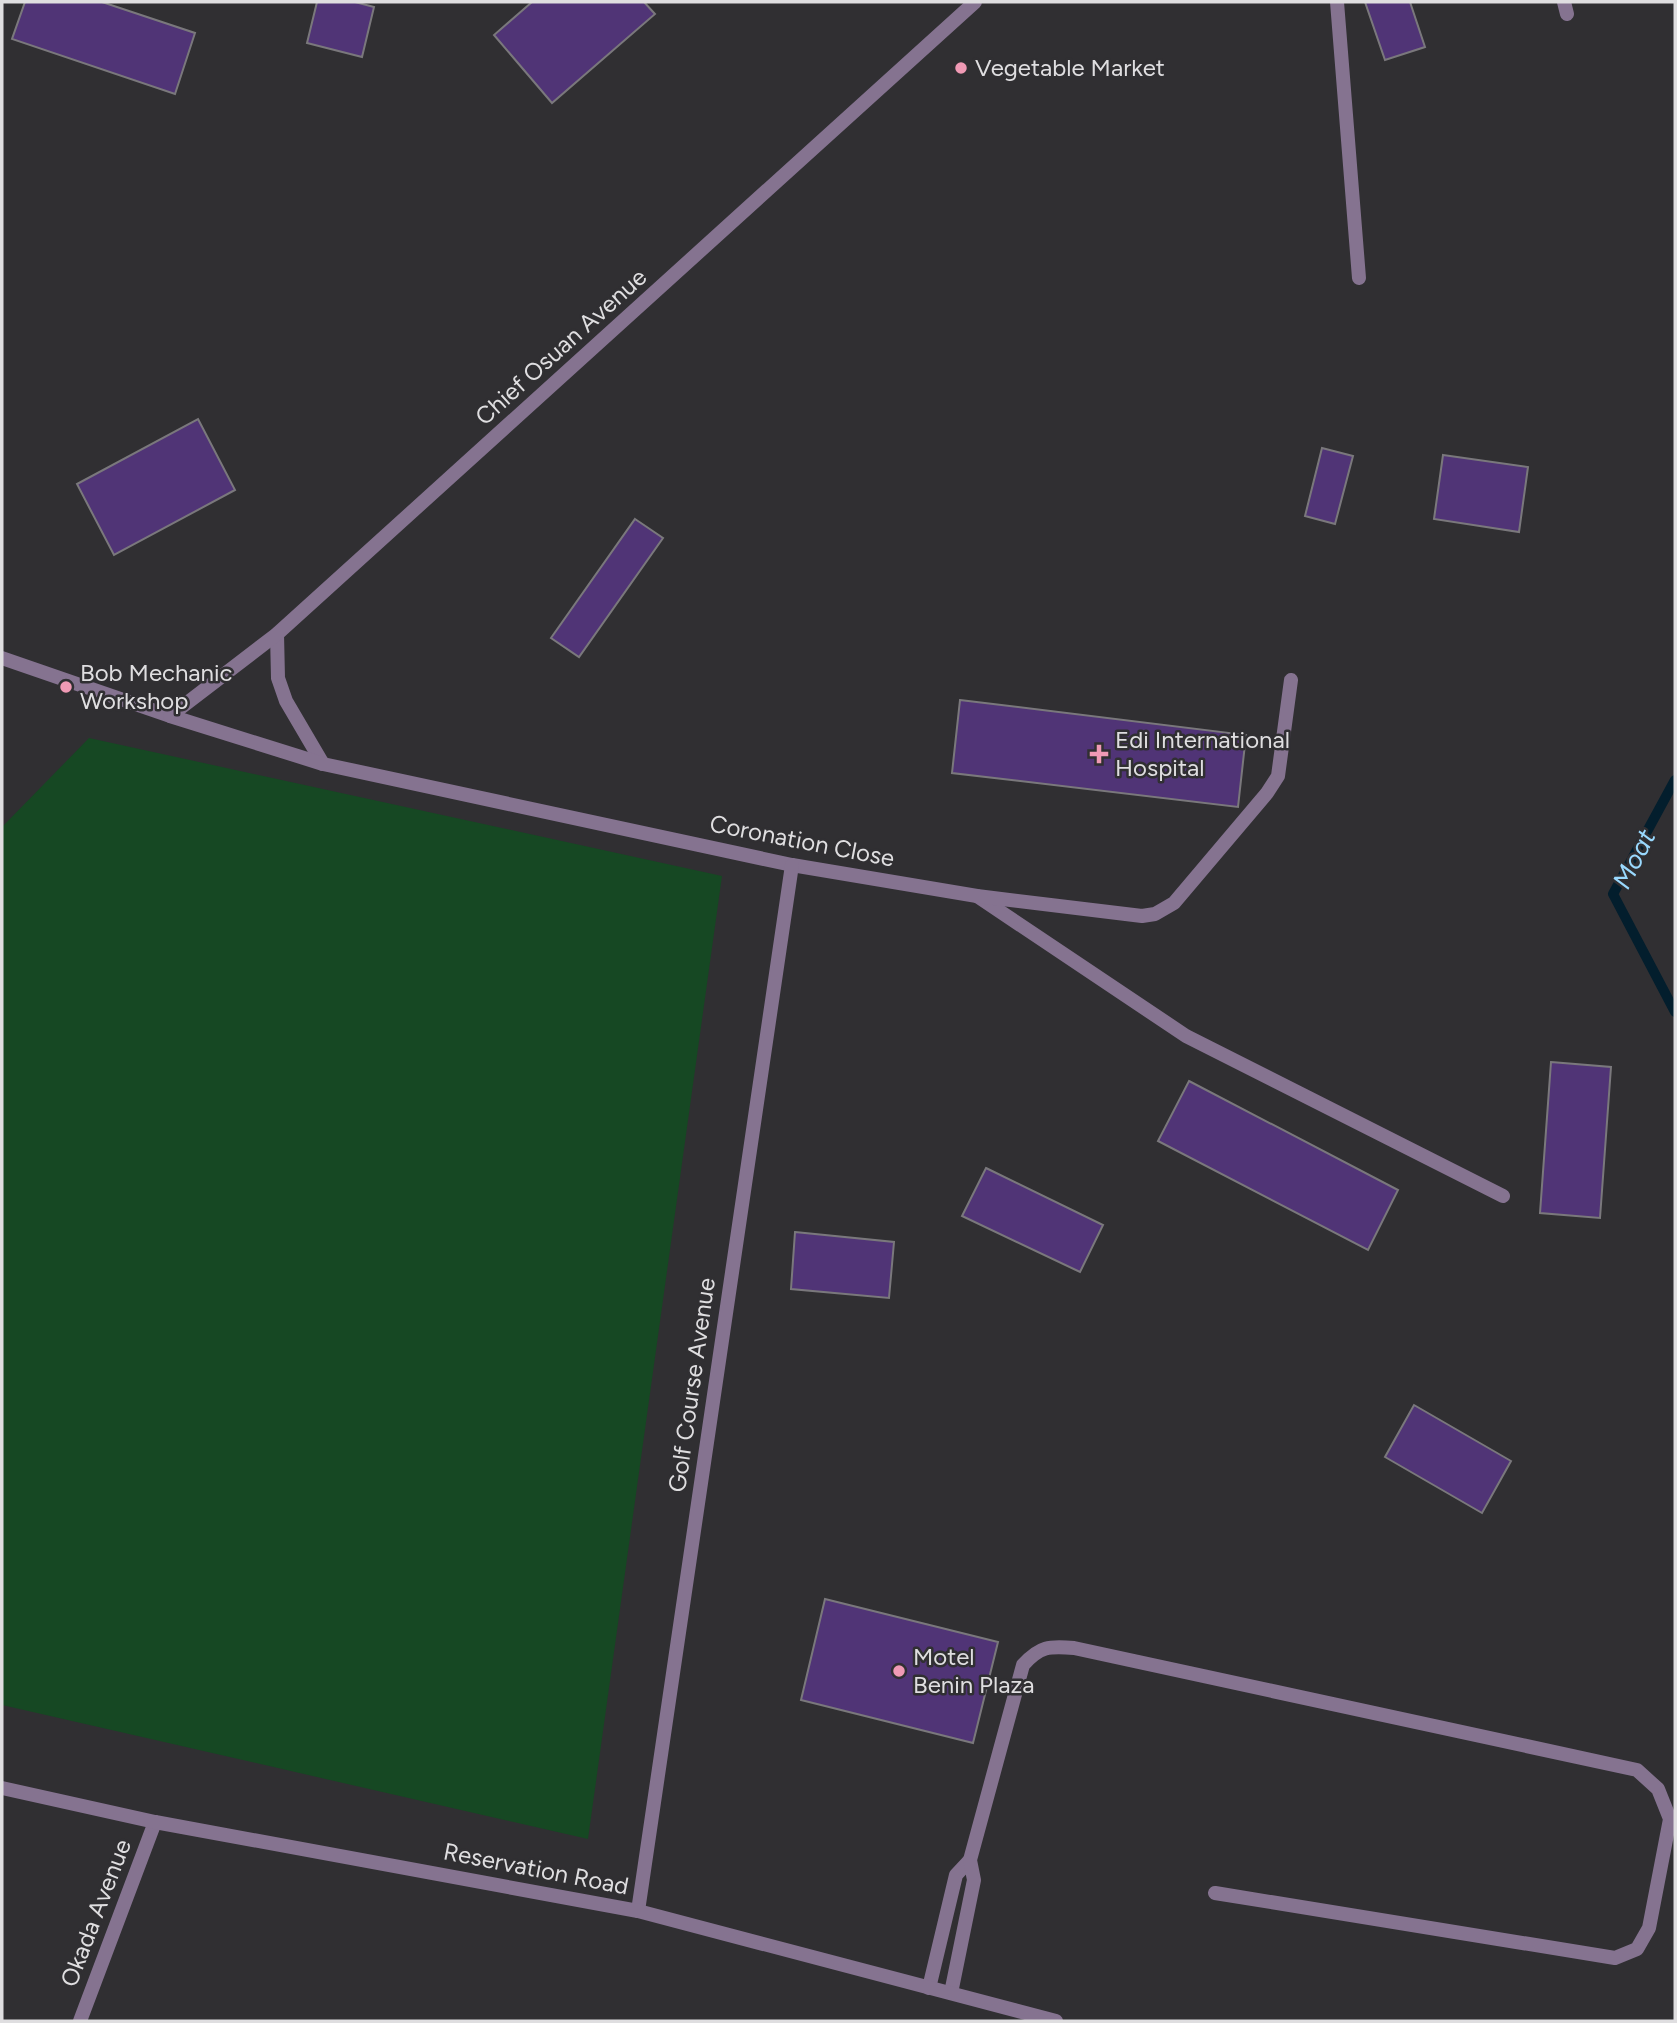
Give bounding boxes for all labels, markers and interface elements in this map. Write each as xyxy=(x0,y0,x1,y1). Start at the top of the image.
place label: Vegetable Market xyxy=(975,53,1165,82)
marker: Vegetable Market xyxy=(953,60,969,76)
street label: Chief Osuan Avenue xyxy=(469,262,652,431)
place label: Bob Mechanic Workshop xyxy=(80,658,233,715)
marker: Bob Mechanic Workshop xyxy=(58,679,74,695)
place label: Edi International Hospital xyxy=(1115,725,1290,782)
marker: Edi International Hospital xyxy=(1089,744,1109,764)
street label: Coronation Close xyxy=(707,808,897,873)
water label: Moat xyxy=(1606,823,1663,894)
street label: Golf Course Avenue xyxy=(662,1276,721,1494)
place label: Motel Benin Plaza xyxy=(913,1642,1035,1699)
marker: Motel Benin Plaza xyxy=(891,1663,907,1679)
street label: Okada Avenue xyxy=(54,1835,137,1991)
street label: Reservation Road xyxy=(441,1836,631,1901)

